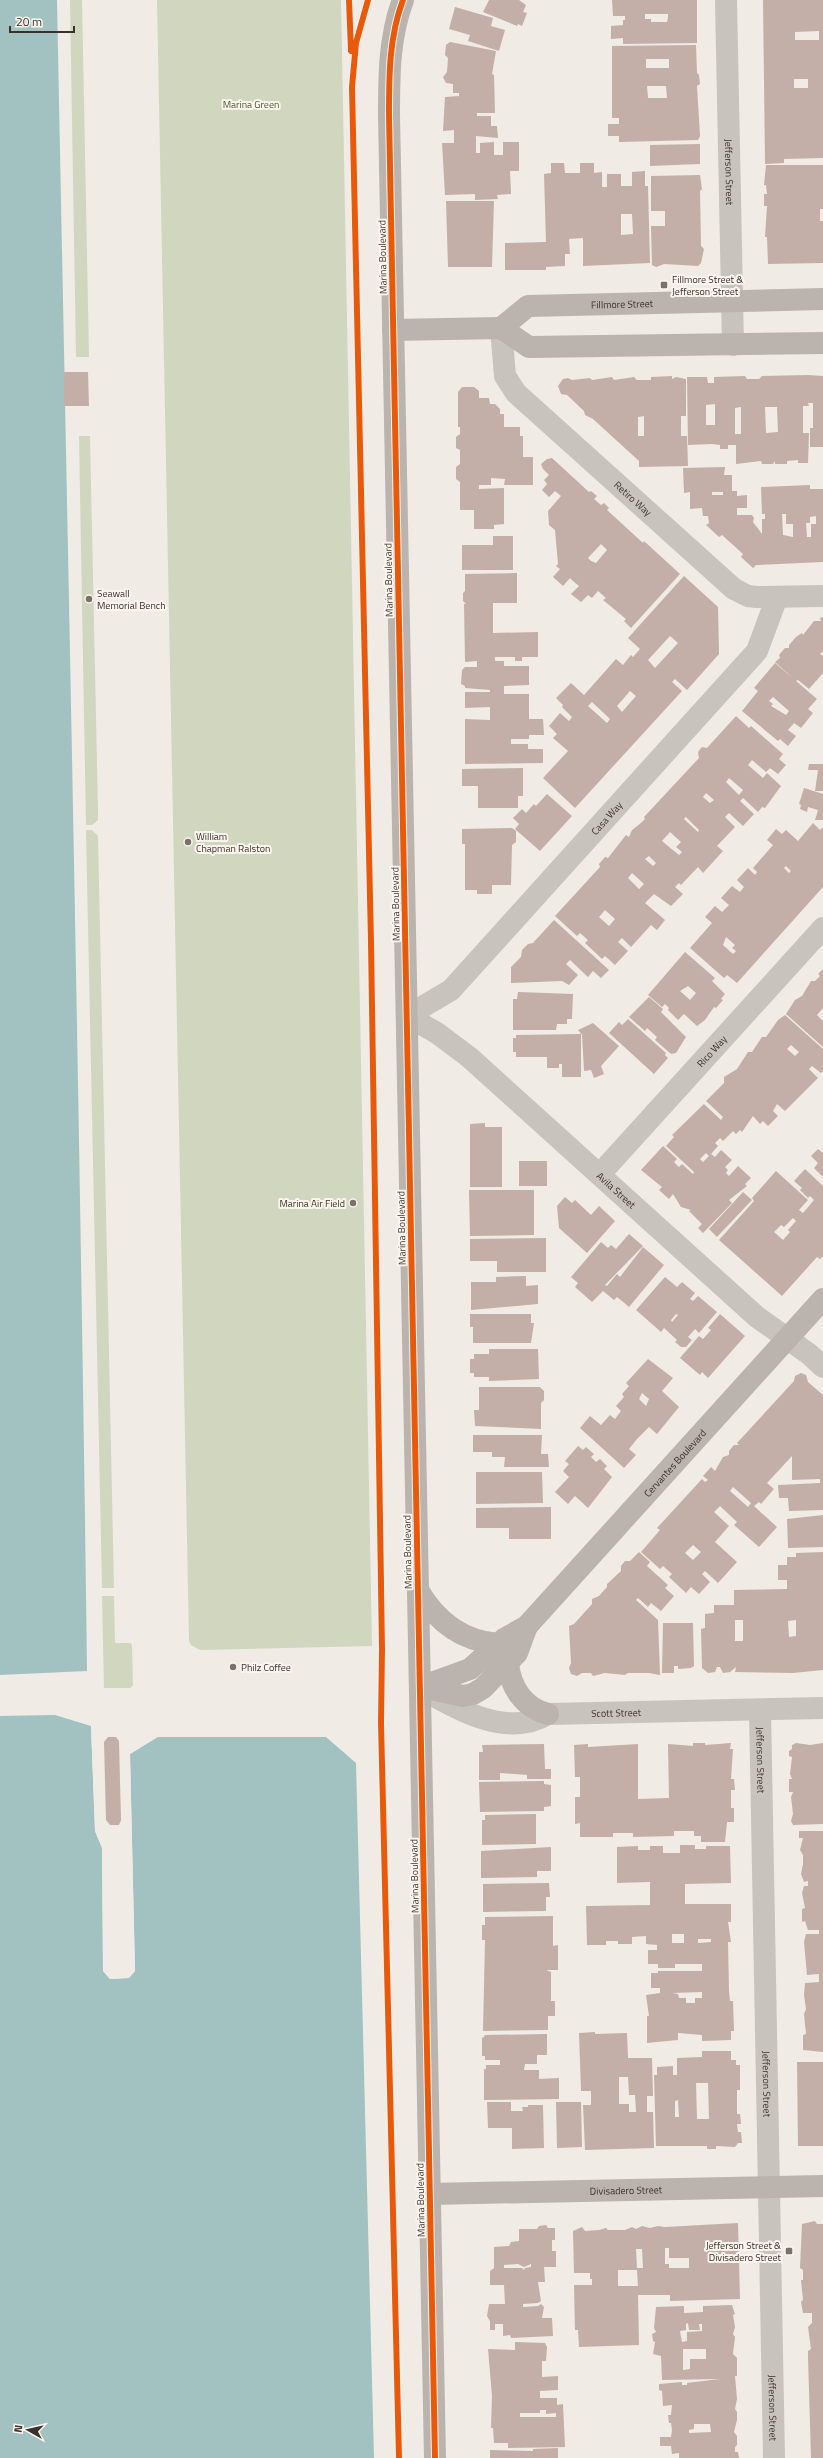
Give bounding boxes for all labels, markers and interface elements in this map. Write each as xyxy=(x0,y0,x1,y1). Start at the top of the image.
scale bar xyxy=(10,8,74,34)
text: 20 m xyxy=(16,12,42,31)
park label: Marina Green xyxy=(223,97,279,112)
street label: Jefferson Street xyxy=(721,139,737,206)
street label: Marina Boulevard xyxy=(374,220,391,294)
place label: Fillmore Street & Jefferson Street xyxy=(672,272,743,299)
marker: Fillmore Street & Jefferson Street xyxy=(659,280,669,290)
street label: Fillmore Street xyxy=(591,296,654,313)
street label: Retiro Way xyxy=(611,478,655,520)
street label: Marina Boulevard xyxy=(380,543,397,617)
place label: Seawall Memorial Bench xyxy=(97,586,166,613)
marker: Seawall Memorial Bench xyxy=(84,594,94,604)
street label: Casa Way xyxy=(587,798,626,838)
place label: William Chapman Ralston xyxy=(196,829,270,856)
marker: William Chapman Ralston xyxy=(183,837,193,847)
street label: Marina Boulevard xyxy=(387,867,404,941)
street label: Rico Way xyxy=(693,1032,731,1071)
street label: Avila Street xyxy=(593,1169,639,1212)
street label: Marina Boulevard xyxy=(393,1191,410,1265)
place label: Marina Air Field xyxy=(279,1196,345,1211)
marker: Marina Air Field xyxy=(348,1198,358,1208)
street label: Cervantes Boulevard xyxy=(640,1426,710,1500)
street label: Marina Boulevard xyxy=(399,1515,416,1589)
place label: Philz Coffee xyxy=(241,1660,291,1675)
marker: Philz Coffee xyxy=(228,1662,238,1672)
street label: Scott Street xyxy=(591,1705,642,1721)
street label: Jefferson Street xyxy=(752,1727,769,1794)
street label: Marina Boulevard xyxy=(406,1839,423,1913)
street label: Jefferson Street xyxy=(758,2051,775,2118)
street label: Marina Boulevard xyxy=(412,2163,429,2237)
street label: Divisadero Street xyxy=(590,2182,663,2199)
place label: Jefferson Street & Divisadero Street xyxy=(706,2238,781,2265)
marker: Jefferson Street & Divisadero Street xyxy=(784,2246,794,2256)
street label: Jefferson Street xyxy=(764,2375,781,2442)
north arrow xyxy=(8,2410,48,2450)
text: N xyxy=(10,2424,27,2433)

